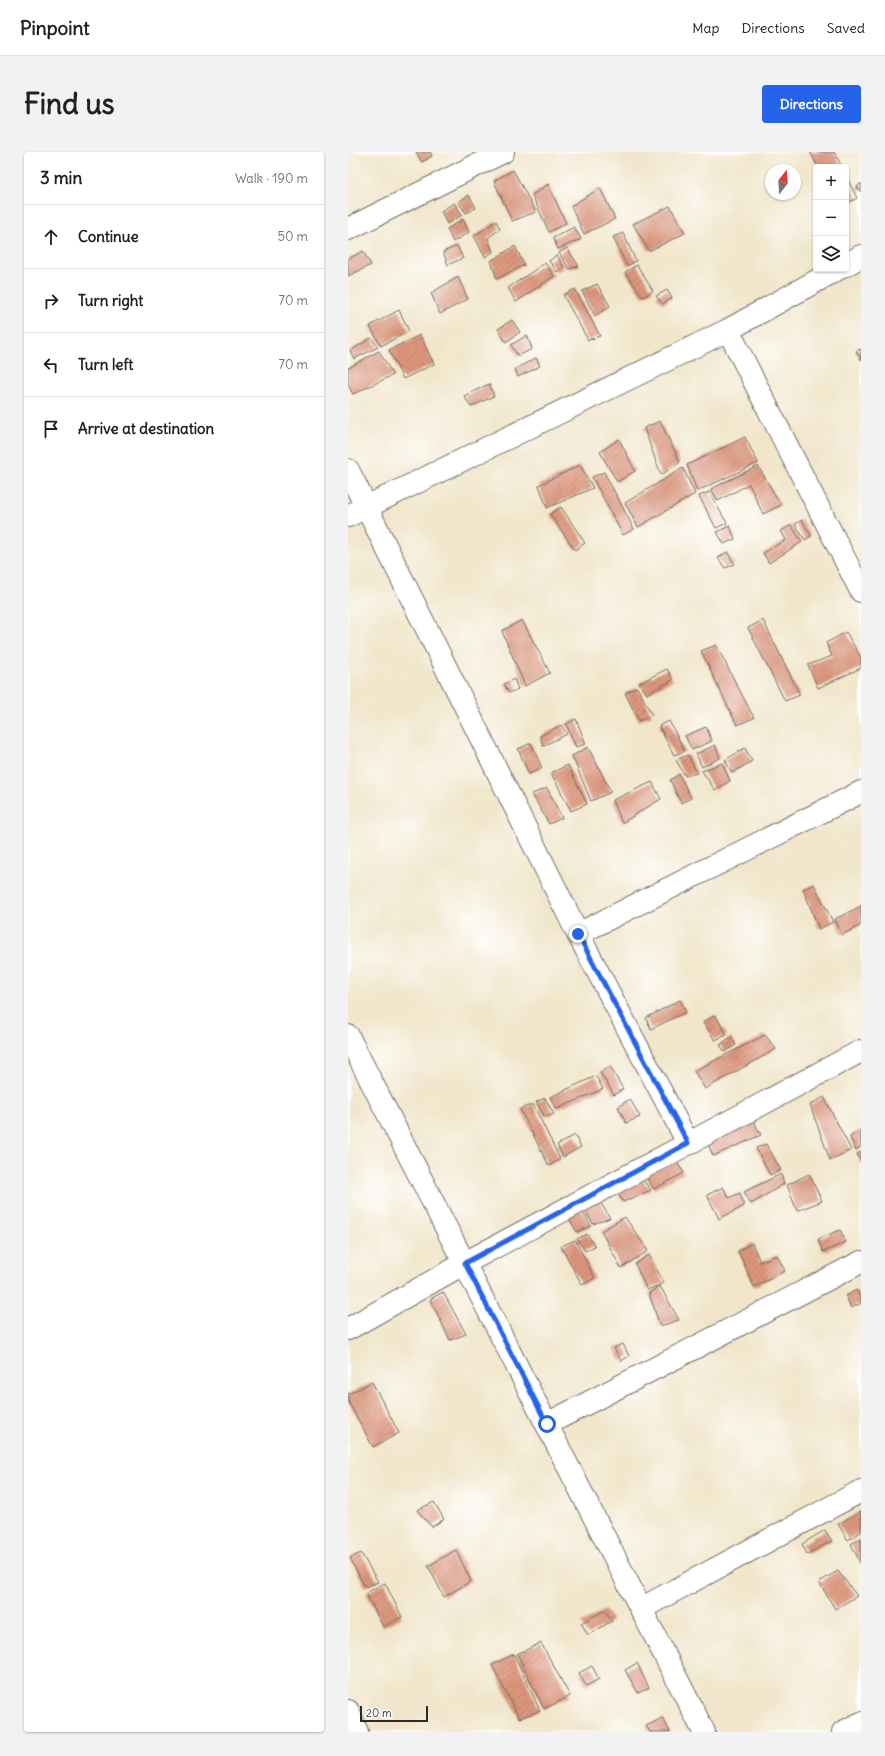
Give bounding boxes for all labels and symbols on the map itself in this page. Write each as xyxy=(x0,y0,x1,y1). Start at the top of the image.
north arrow xyxy=(765,164,801,200)
route end xyxy=(569,925,587,943)
route start xyxy=(538,1415,556,1433)
scale bar xyxy=(360,1704,428,1723)

